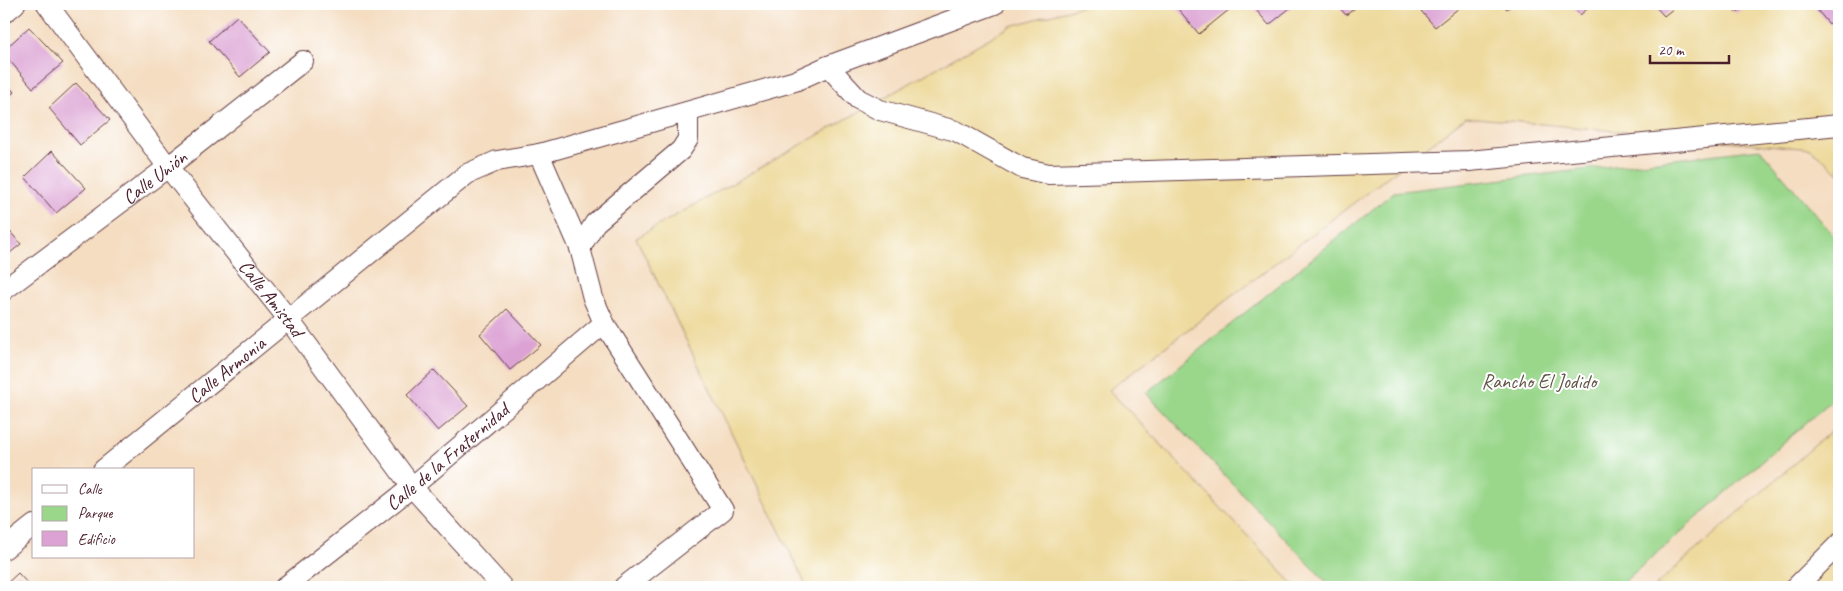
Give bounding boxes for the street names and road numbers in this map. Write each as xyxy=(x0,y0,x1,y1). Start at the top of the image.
street label: Calle Unión xyxy=(117,144,193,210)
street label: Calle Amistad xyxy=(233,254,311,344)
street label: Calle Armonia xyxy=(183,330,272,409)
street label: Calle de la Fraternidad xyxy=(380,395,516,516)

